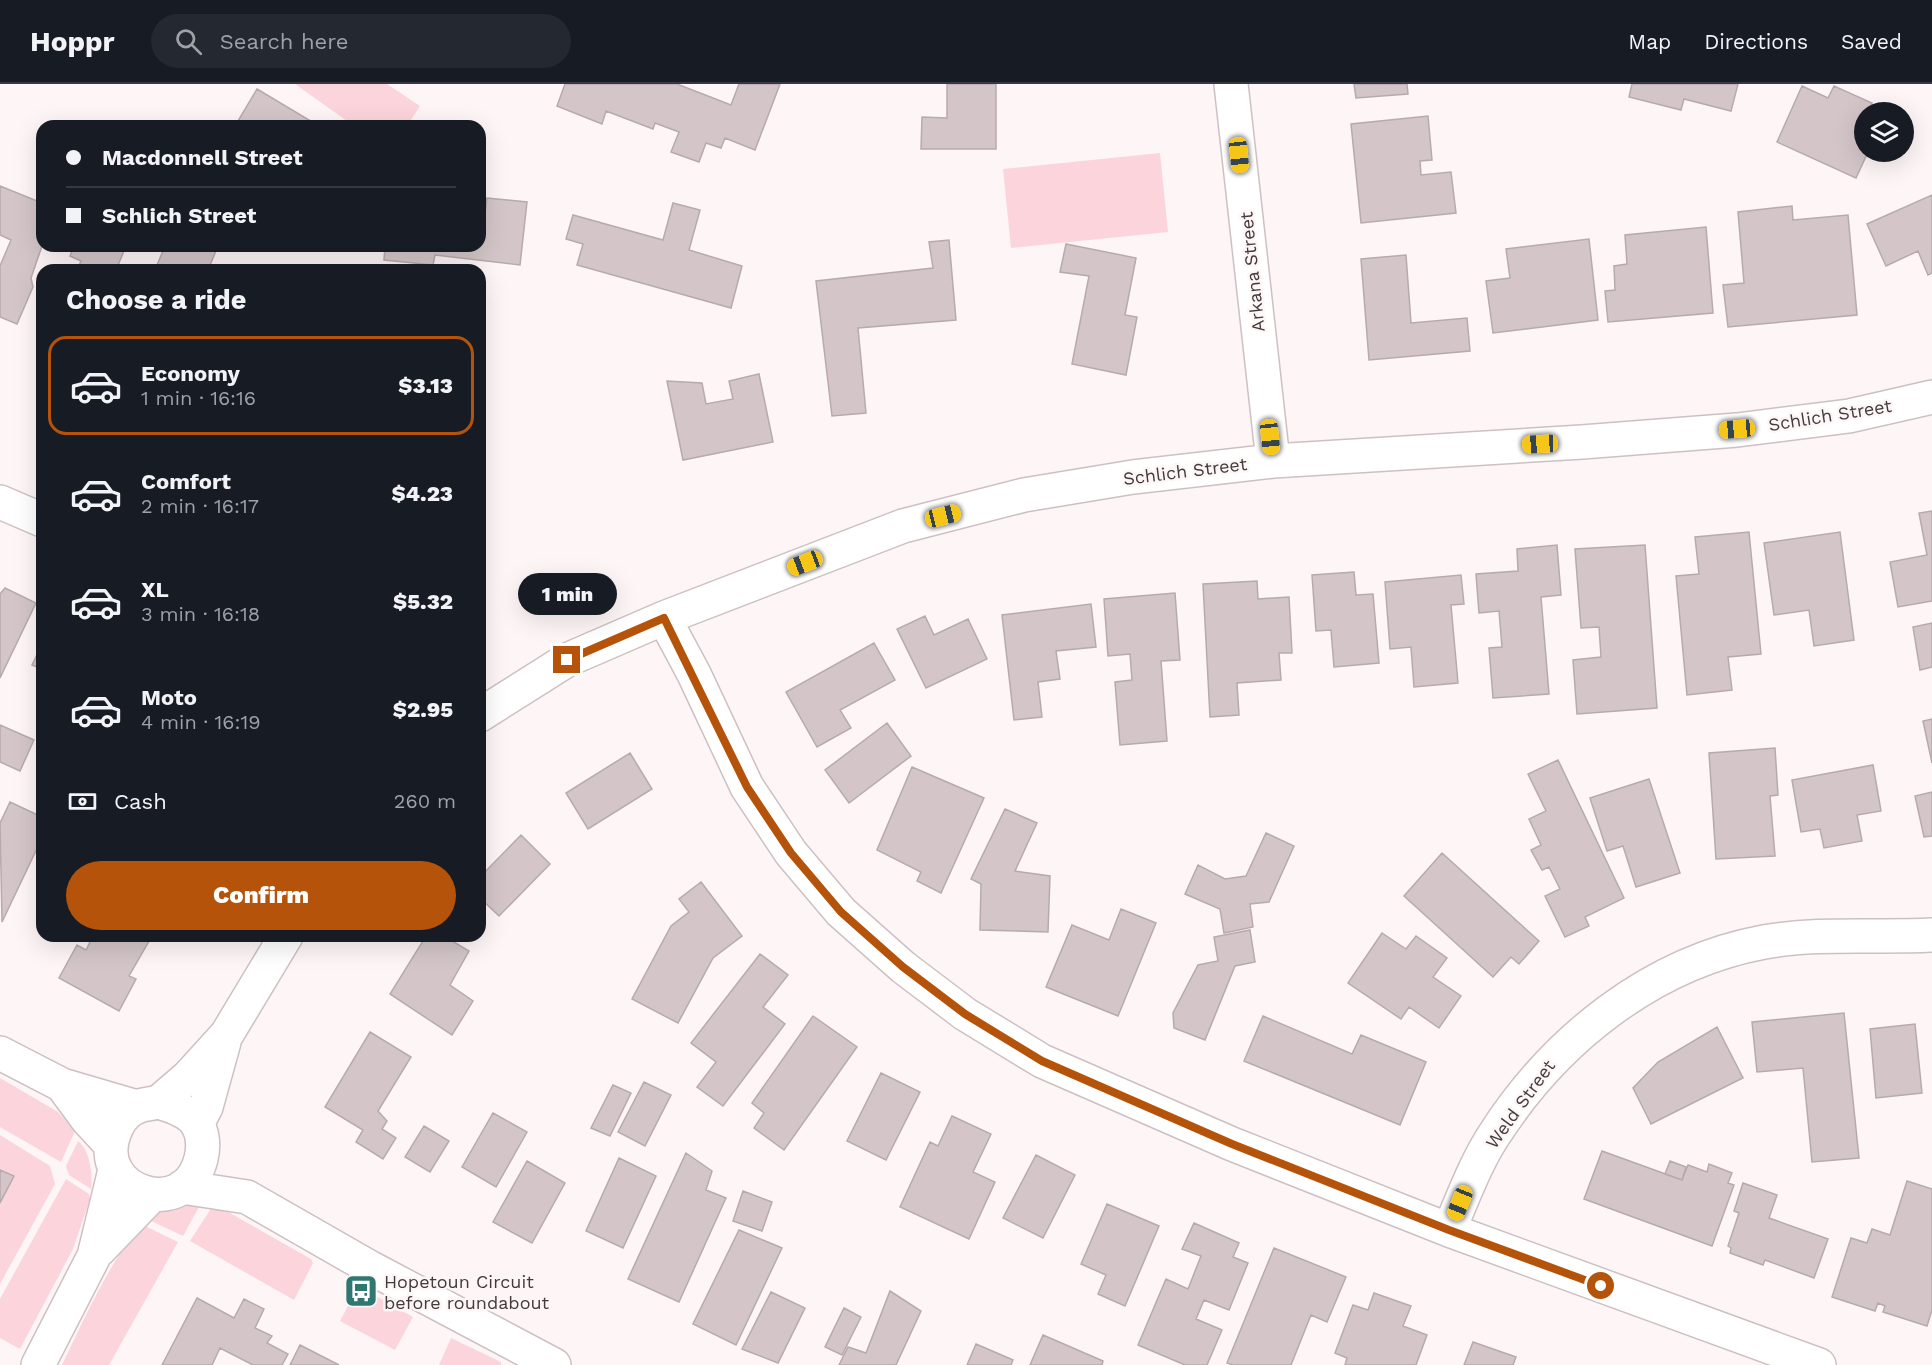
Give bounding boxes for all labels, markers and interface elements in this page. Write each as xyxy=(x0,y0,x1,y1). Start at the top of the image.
search box xyxy=(151,14,571,68)
text: Hoppr xyxy=(30,25,115,58)
icon: search xyxy=(172,25,205,58)
text: Search here xyxy=(220,29,349,54)
text: Map xyxy=(1628,29,1671,54)
text: Directions xyxy=(1704,29,1808,54)
text: Saved xyxy=(1841,29,1902,54)
map controls xyxy=(1854,102,1914,162)
button: layers xyxy=(1854,102,1914,162)
car xyxy=(1228,136,1250,174)
text: Macdonnell Street xyxy=(102,145,303,170)
text: Schlich Street xyxy=(102,203,256,228)
street label: Arkana Street xyxy=(1235,210,1269,333)
text: Choose a ride xyxy=(66,284,246,316)
icon: car xyxy=(69,359,123,413)
text: Economy xyxy=(141,361,240,386)
text: $3.13 xyxy=(398,373,453,398)
text: 1 min · 16:16 xyxy=(141,386,256,410)
street label: Schlich Street xyxy=(1767,395,1894,435)
car xyxy=(1259,418,1281,456)
car xyxy=(1718,418,1756,440)
car xyxy=(1522,434,1558,454)
street label: Schlich Street xyxy=(1122,453,1249,489)
icon: car xyxy=(69,467,123,521)
text: Comfort xyxy=(141,469,231,494)
text: $4.23 xyxy=(391,481,453,506)
text: 2 min · 16:17 xyxy=(141,494,259,518)
car xyxy=(923,503,963,529)
car xyxy=(785,548,825,578)
callout: 1 min xyxy=(518,573,616,615)
icon: car xyxy=(69,575,123,629)
text: XL xyxy=(141,577,169,602)
text: 1 min xyxy=(542,582,593,606)
text: $5.32 xyxy=(393,589,453,614)
text: 3 min · 16:18 xyxy=(141,602,260,626)
route end xyxy=(553,646,580,673)
icon: car xyxy=(69,683,123,737)
text: Moto xyxy=(141,685,197,710)
text: $2.95 xyxy=(393,697,453,722)
text: 4 min · 16:19 xyxy=(141,710,261,734)
icon: cash xyxy=(66,785,99,818)
text: Cash xyxy=(114,789,167,814)
text: 260 m xyxy=(394,789,456,813)
button: Confirm xyxy=(66,861,456,930)
street label: Weld Street xyxy=(1481,1055,1559,1152)
car xyxy=(1445,1183,1475,1223)
place label: Hopetoun Circuit before roundabout xyxy=(384,1271,550,1313)
route start xyxy=(1587,1272,1614,1299)
bus stop icon: Hopetoun Circuit before roundabout xyxy=(343,1273,379,1309)

